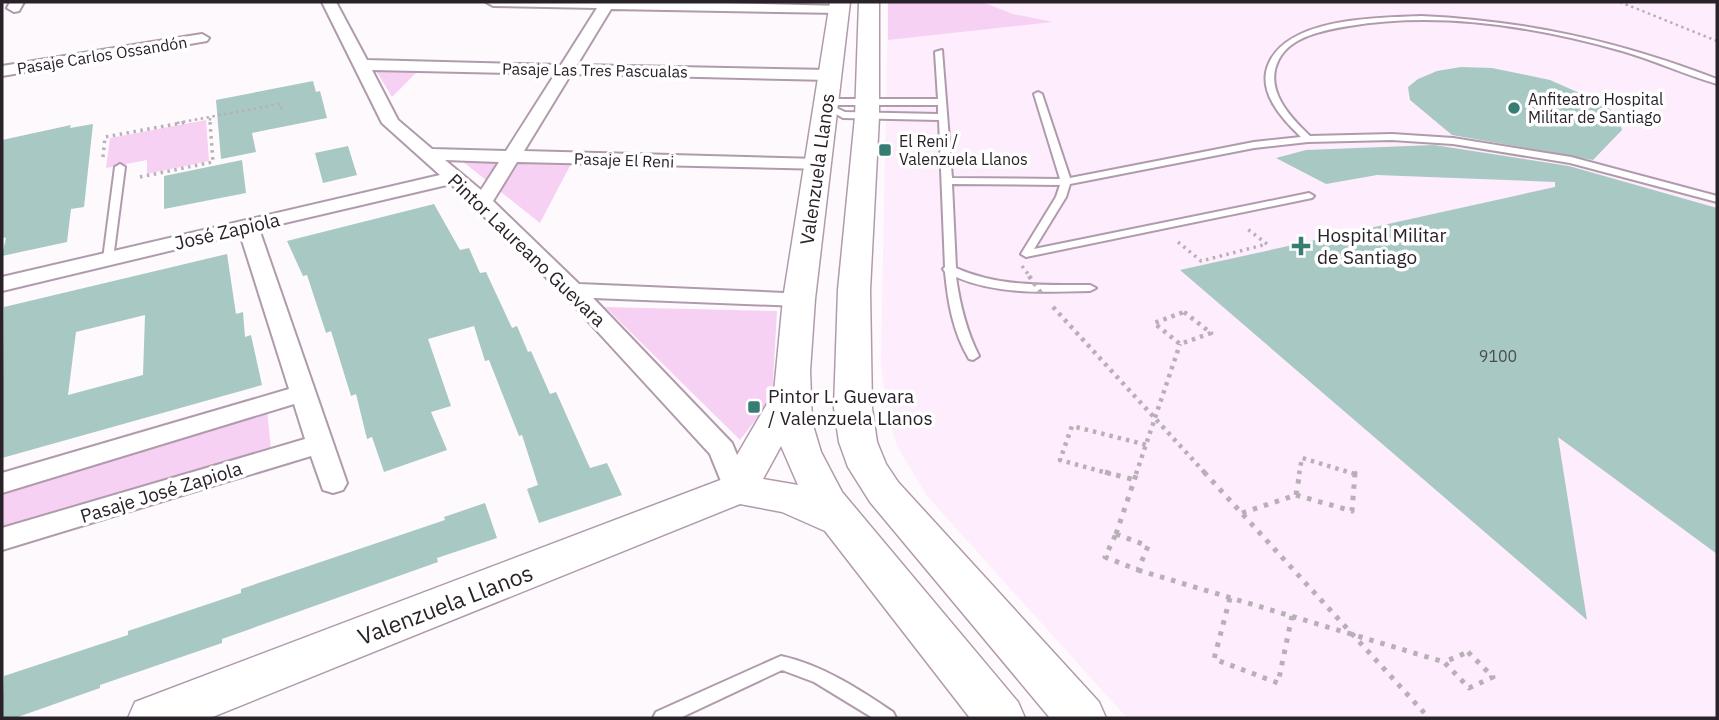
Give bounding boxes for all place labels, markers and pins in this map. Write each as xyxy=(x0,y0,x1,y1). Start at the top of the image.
place label: Anfiteatro Hospital Militar de Santiago xyxy=(1528,89,1663,127)
marker: Anfiteatro Hospital Militar de Santiago xyxy=(1506,100,1522,116)
place label: El Reni / Valenzuela Llanos xyxy=(899,131,1028,169)
marker: El Reni / Valenzuela Llanos xyxy=(877,142,893,158)
place label: Hospital Militar de Santiago xyxy=(1317,223,1446,269)
marker: Hospital Militar de Santiago xyxy=(1291,236,1311,256)
place label: Pintor L. Guevara / Valenzuela Llanos xyxy=(768,384,933,430)
marker: Pintor L. Guevara / Valenzuela Llanos xyxy=(746,399,762,415)

